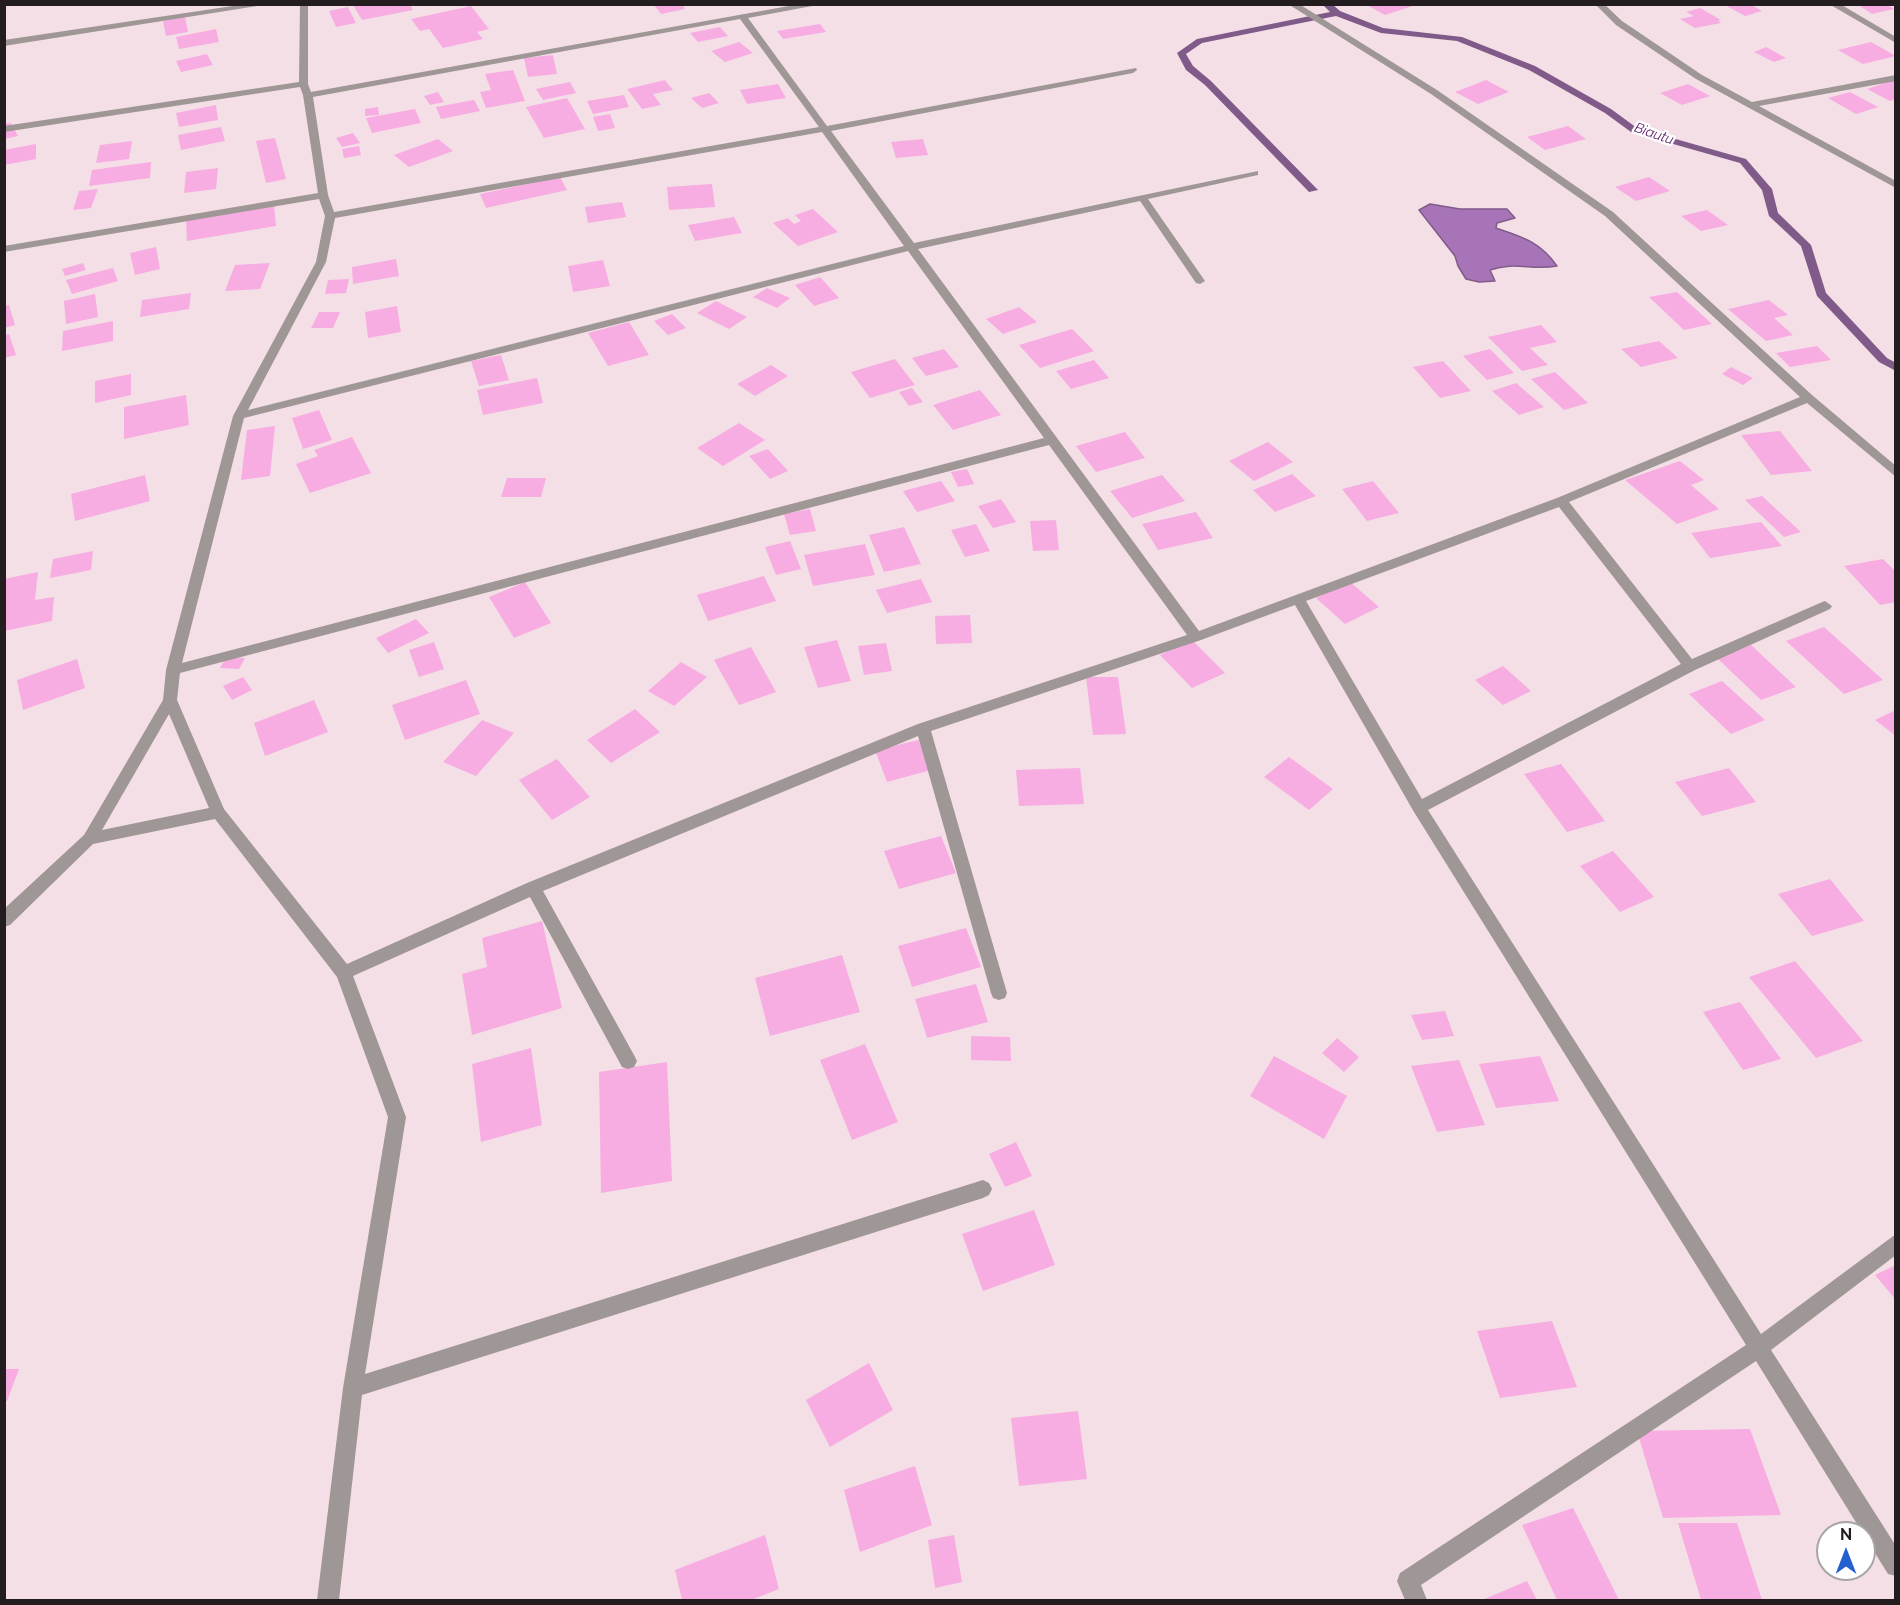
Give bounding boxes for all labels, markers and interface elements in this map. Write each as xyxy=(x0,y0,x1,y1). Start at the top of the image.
water label: Biautu xyxy=(1632,119,1676,149)
north arrow xyxy=(1816,1521,1876,1581)
text: N xyxy=(1840,1525,1852,1544)

